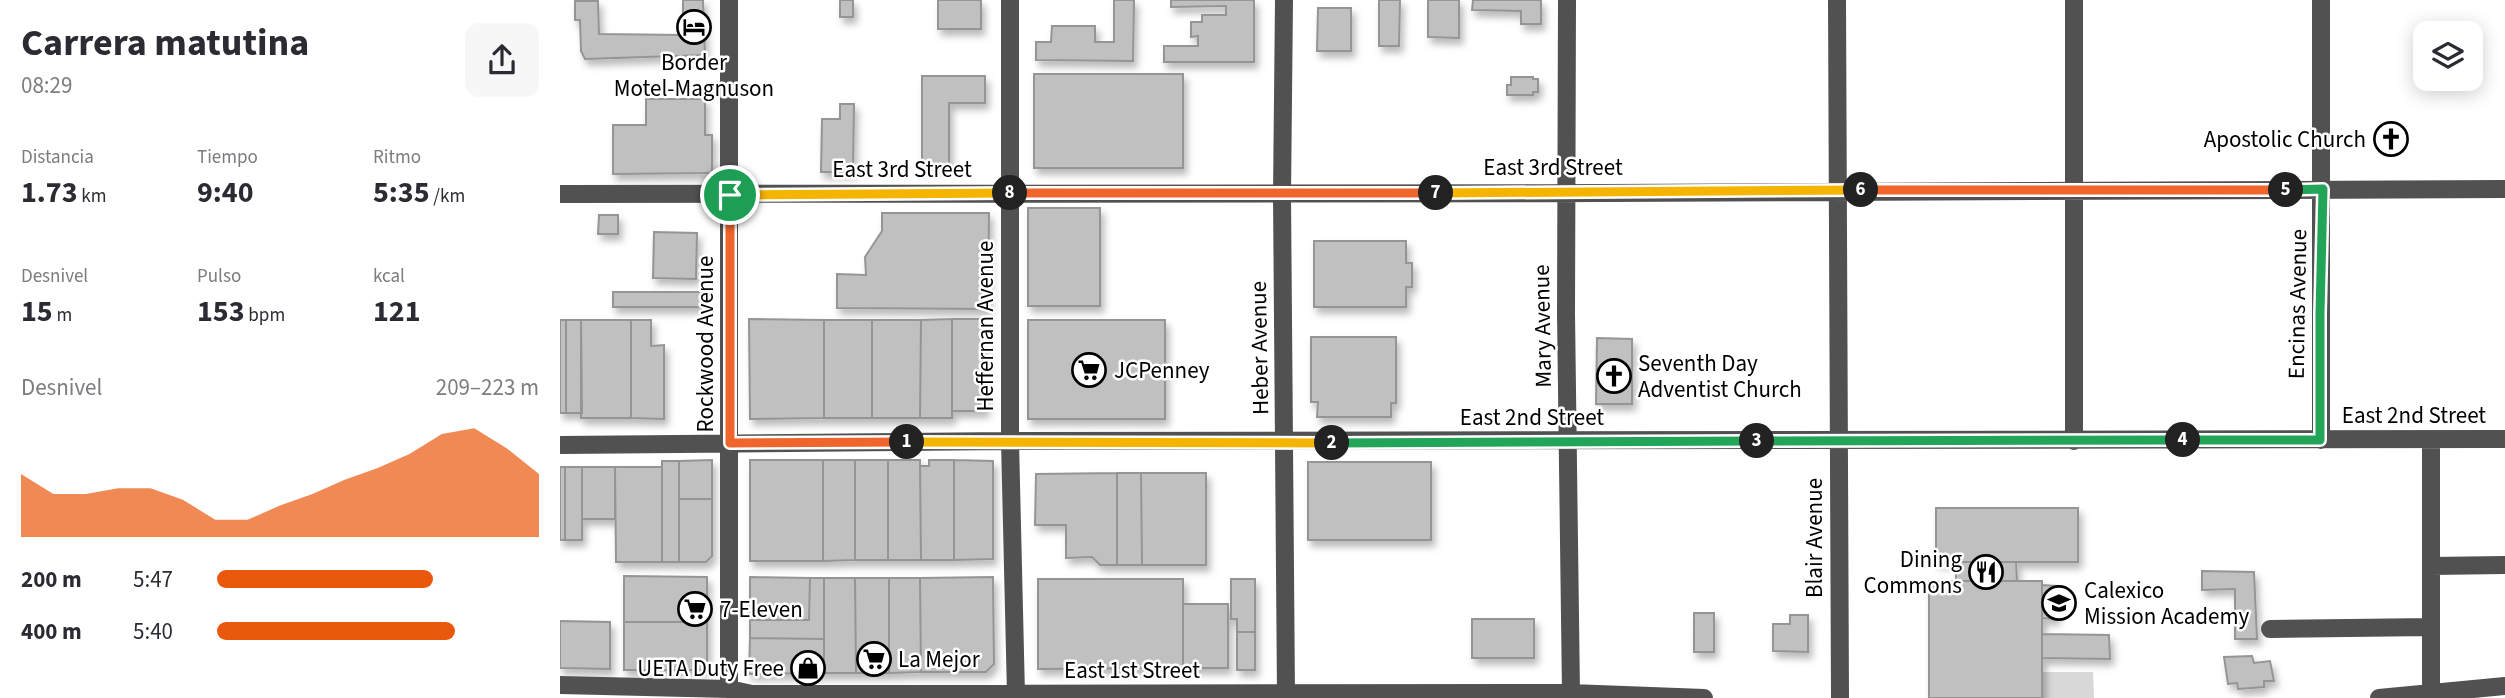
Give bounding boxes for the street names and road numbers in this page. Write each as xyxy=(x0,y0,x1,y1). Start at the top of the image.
street label: East 3rd Street xyxy=(1483,151,1623,184)
street label: East 3rd Street xyxy=(832,153,972,186)
street label: Encinas Avenue xyxy=(2280,229,2315,379)
street label: Heffernan Avenue xyxy=(969,240,1002,412)
street label: Rockwood Avenue xyxy=(689,256,722,432)
street label: Mary Avenue xyxy=(1525,264,1560,388)
street label: Heber Avenue xyxy=(1242,281,1277,415)
street label: East 2nd Street xyxy=(2342,399,2486,432)
street label: East 2nd Street xyxy=(1460,401,1604,434)
street label: Blair Avenue xyxy=(1798,478,1831,598)
street label: East 1st Street xyxy=(1064,654,1200,687)

